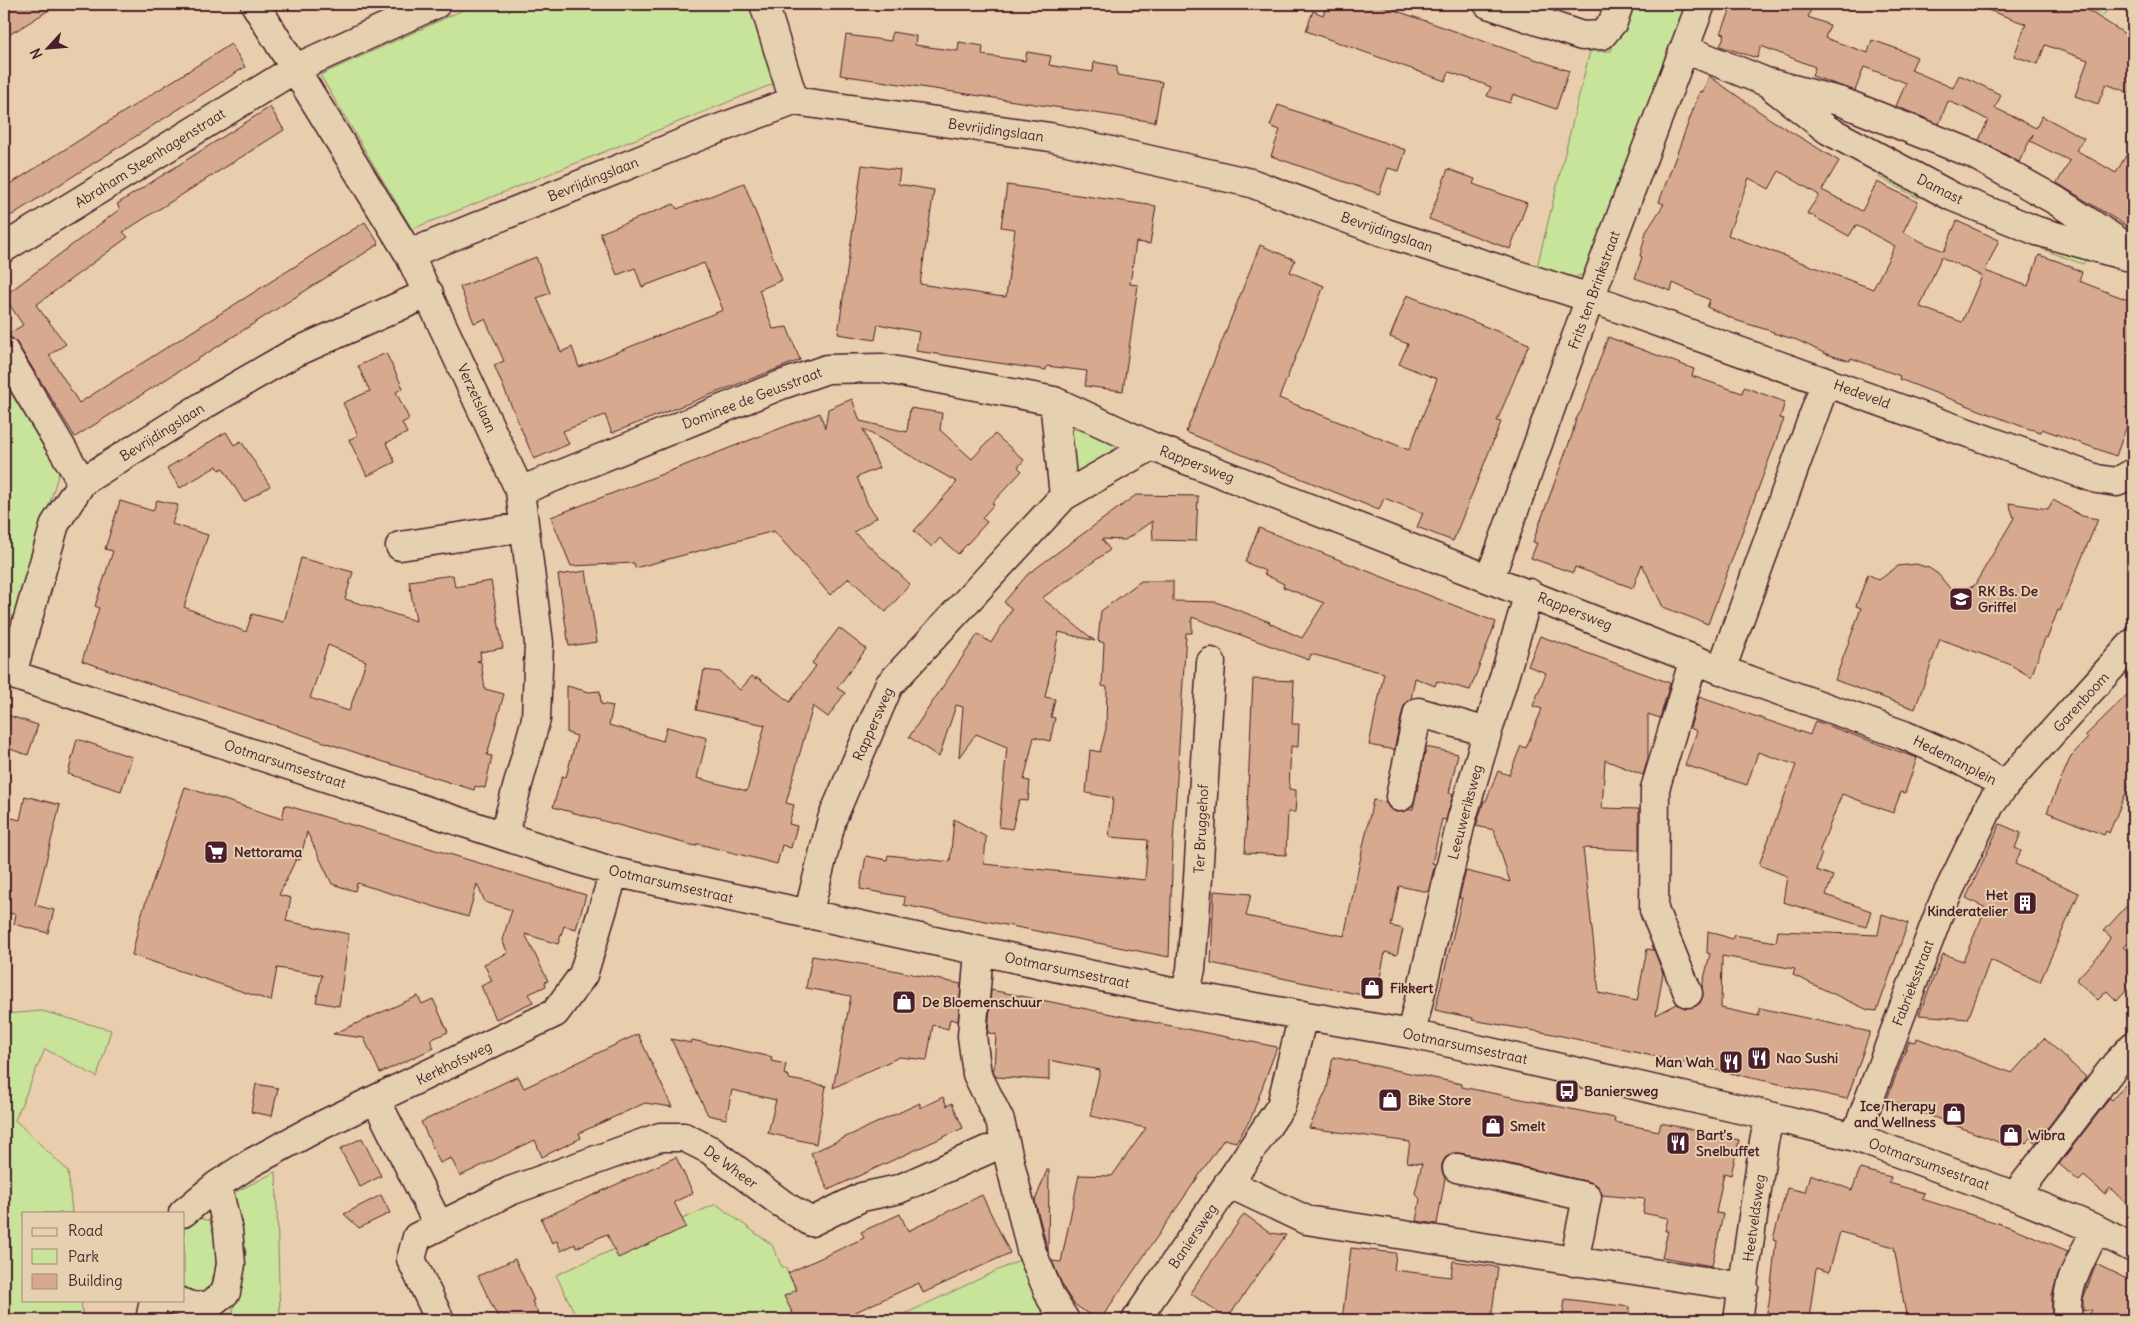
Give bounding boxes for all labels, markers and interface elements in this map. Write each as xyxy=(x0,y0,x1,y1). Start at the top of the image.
north arrow xyxy=(22,22,72,72)
text: N xyxy=(26,45,47,62)
street label: Abraham Steenhagenstraat xyxy=(71,104,229,212)
street label: Bevrijdingslaan xyxy=(947,114,1045,146)
street label: Bevrijdingslaan xyxy=(545,153,641,205)
street label: Damast xyxy=(1914,170,1966,208)
street label: Bevrijdingslaan xyxy=(1339,208,1435,256)
street label: Frits ten Brinkstraat xyxy=(1564,228,1624,352)
street label: Verzetslaan xyxy=(453,361,501,435)
street label: Dominee de Geusstraat xyxy=(680,363,825,433)
street label: Hedeveld xyxy=(1831,375,1893,413)
street label: Bevrijdingslaan xyxy=(116,399,208,465)
street label: Rappersweg xyxy=(1157,441,1237,487)
place label: RK Bs. De Griffel xyxy=(1978,582,2039,616)
school or university icon: RK Bs. De Griffel xyxy=(1948,586,1974,612)
street label: Rappersweg xyxy=(1535,588,1615,634)
street label: Garenboom xyxy=(2049,668,2113,736)
street label: Rappersweg xyxy=(849,684,897,764)
street label: Hedemanplein xyxy=(1910,731,2000,789)
street label: Ootmarsumsestraat xyxy=(222,736,349,792)
street label: Leeuweriksweg xyxy=(1444,762,1486,862)
street label: Ter Bruggehof xyxy=(1190,783,1212,874)
supermarket icon: Nettorama xyxy=(203,839,229,865)
place label: Nettorama xyxy=(234,843,302,861)
street label: Ootmarsumsestraat xyxy=(607,861,735,907)
place label: Het Kinderatelier xyxy=(1927,886,2008,920)
building icon: Het Kinderatelier xyxy=(2012,890,2038,916)
street label: Fabrieksstraat xyxy=(1888,937,1938,1028)
street label: Ootmarsumsestraat xyxy=(1003,948,1131,992)
shop icon: Fikkert xyxy=(1359,975,1385,1001)
place label: Fikkert xyxy=(1390,979,1433,997)
shop icon: De Bloemenschuur xyxy=(891,989,917,1015)
place label: De Bloemenschuur xyxy=(922,993,1042,1011)
street label: Ootmarsumsestraat xyxy=(1401,1024,1529,1068)
street label: Kerkhofsweg xyxy=(413,1037,495,1089)
restaurant icon: Nao Sushi xyxy=(1746,1045,1772,1071)
restaurant icon: Man Wah xyxy=(1718,1049,1744,1075)
place label: Nao Sushi xyxy=(1776,1049,1838,1067)
place label: Man Wah xyxy=(1655,1053,1714,1071)
bus stop icon: Baniersweg xyxy=(1554,1078,1580,1104)
place label: Baniersweg xyxy=(1584,1082,1659,1100)
shop icon: Bike Store xyxy=(1377,1087,1403,1113)
place label: Bike Store xyxy=(1408,1091,1472,1109)
place label: Ice Therapy and Wellness xyxy=(1854,1097,1937,1131)
shop icon: Ice Therapy and Wellness xyxy=(1941,1101,1967,1127)
shop icon: Smelt xyxy=(1480,1113,1506,1139)
place label: Smelt xyxy=(1510,1117,1546,1135)
shop icon: Wibra xyxy=(1998,1122,2024,1148)
place label: Bart's Snelbuffet xyxy=(1696,1126,1760,1160)
place label: Wibra xyxy=(2028,1126,2065,1144)
restaurant icon: Bart's Snelbuffet xyxy=(1665,1130,1691,1156)
street label: Ootmarsumsestraat xyxy=(1866,1134,1992,1194)
street label: De Wheer xyxy=(700,1141,762,1193)
street label: Heetveldsweg xyxy=(1739,1173,1769,1263)
street label: Baniersweg xyxy=(1165,1200,1221,1272)
legend xyxy=(22,1212,185,1302)
text: Road xyxy=(68,1221,103,1240)
text: Park xyxy=(68,1247,99,1266)
text: Building xyxy=(68,1271,123,1290)

